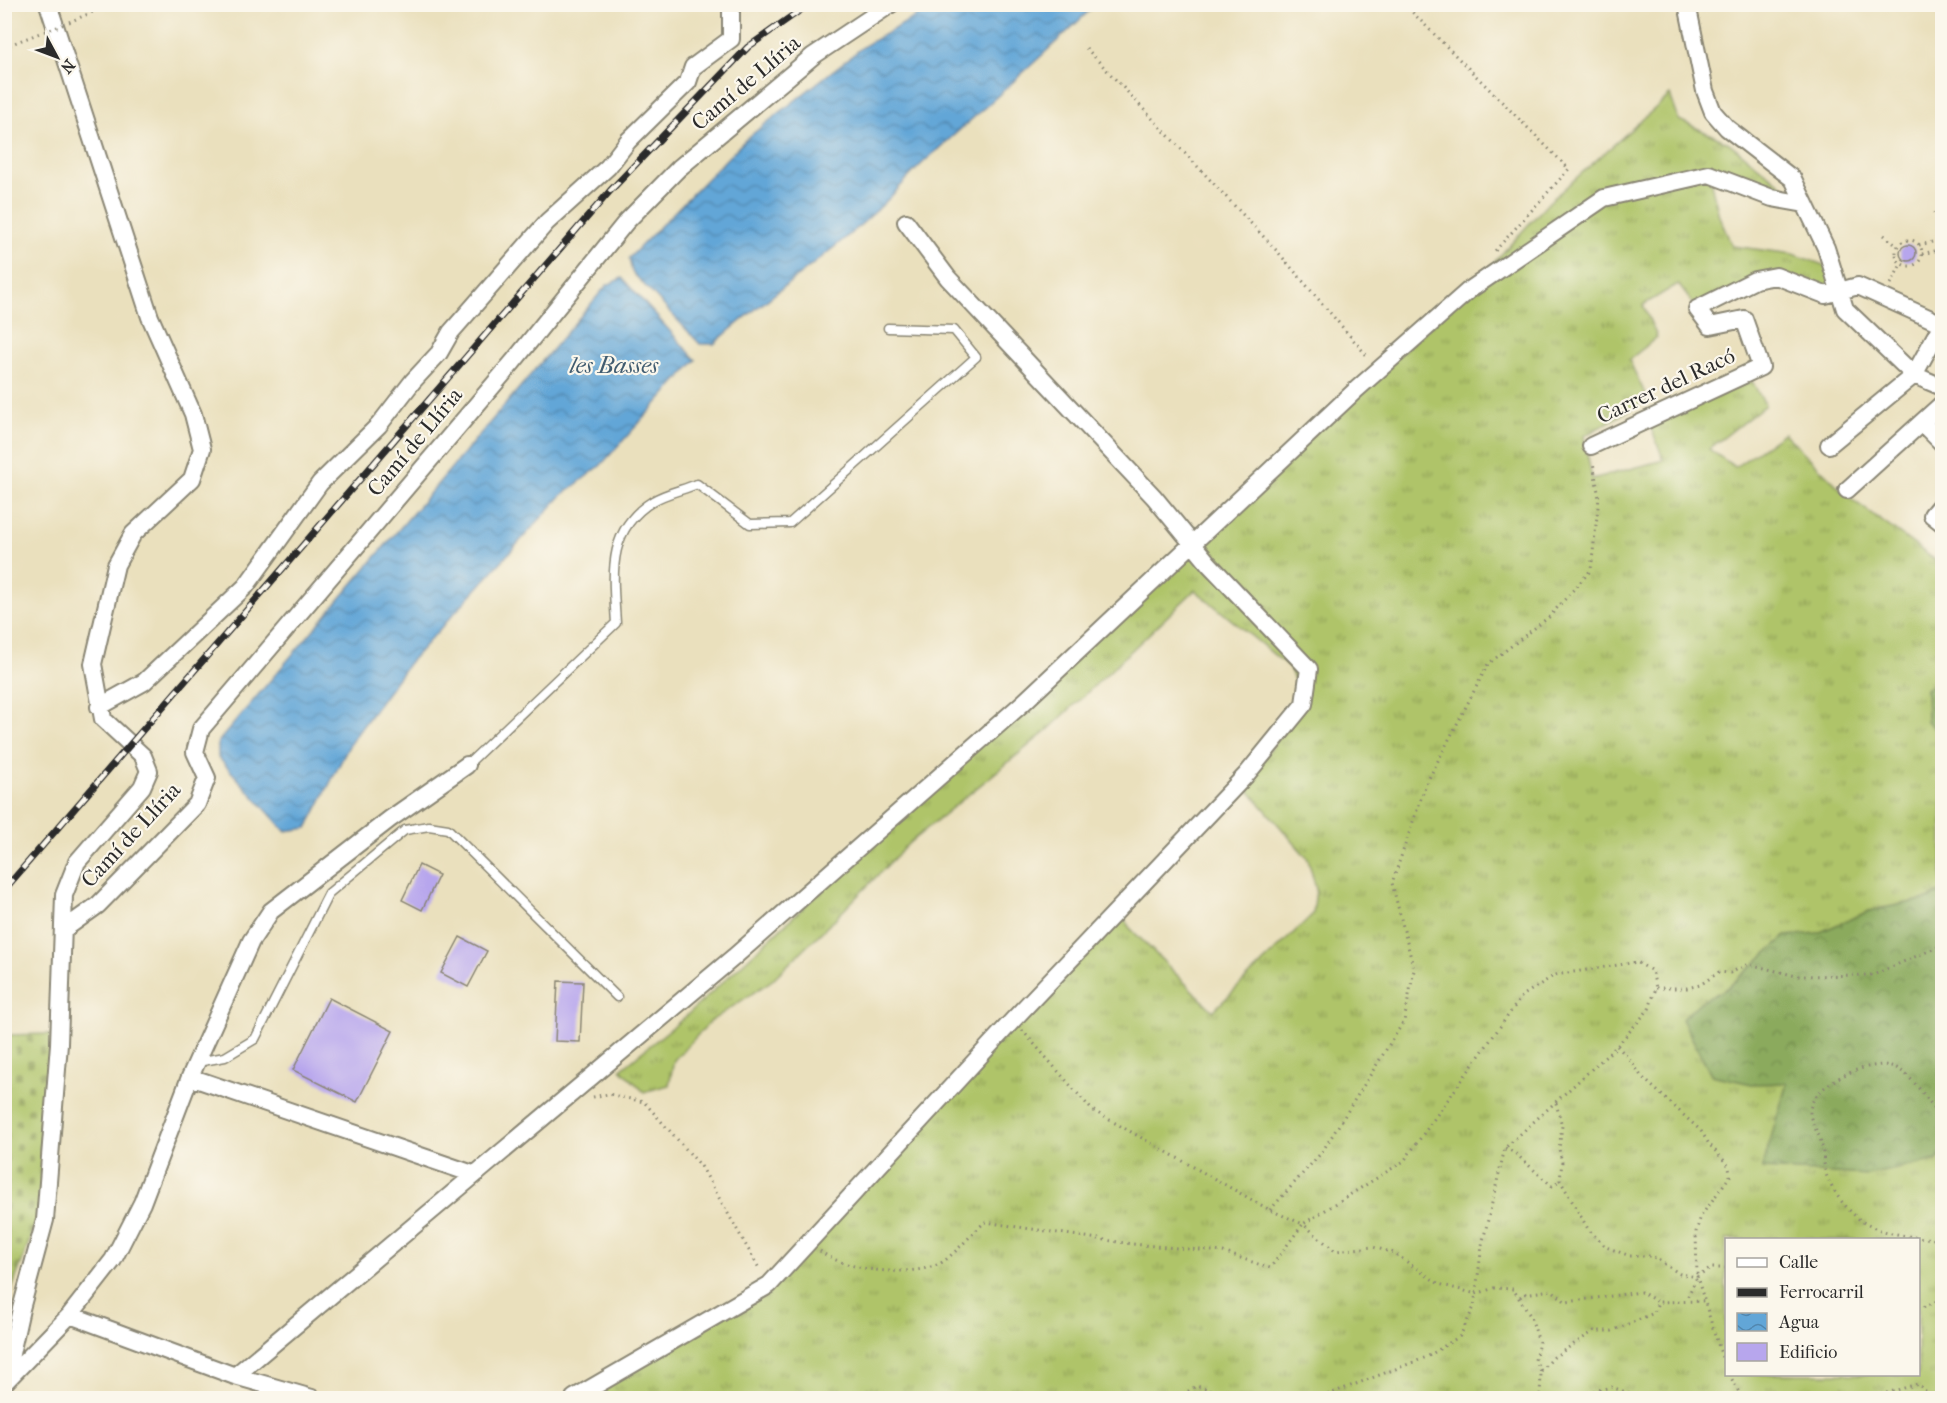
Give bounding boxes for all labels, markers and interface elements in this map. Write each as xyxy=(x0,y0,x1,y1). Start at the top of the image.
north arrow xyxy=(27,27,87,87)
street label: Camí de Llíria xyxy=(686,29,806,136)
text: N xyxy=(56,56,79,78)
street label: Carrer del Racó xyxy=(1593,343,1739,429)
water label: les Basses xyxy=(569,351,659,379)
street label: Camí de Llíria xyxy=(362,382,469,502)
street label: Camí de Llíria xyxy=(76,777,187,893)
legend xyxy=(1725,1238,1920,1376)
text: Calle xyxy=(1779,1252,1818,1273)
text: Ferrocarril xyxy=(1779,1282,1864,1303)
text: Agua xyxy=(1778,1312,1820,1333)
text: Edificio xyxy=(1779,1342,1837,1363)

